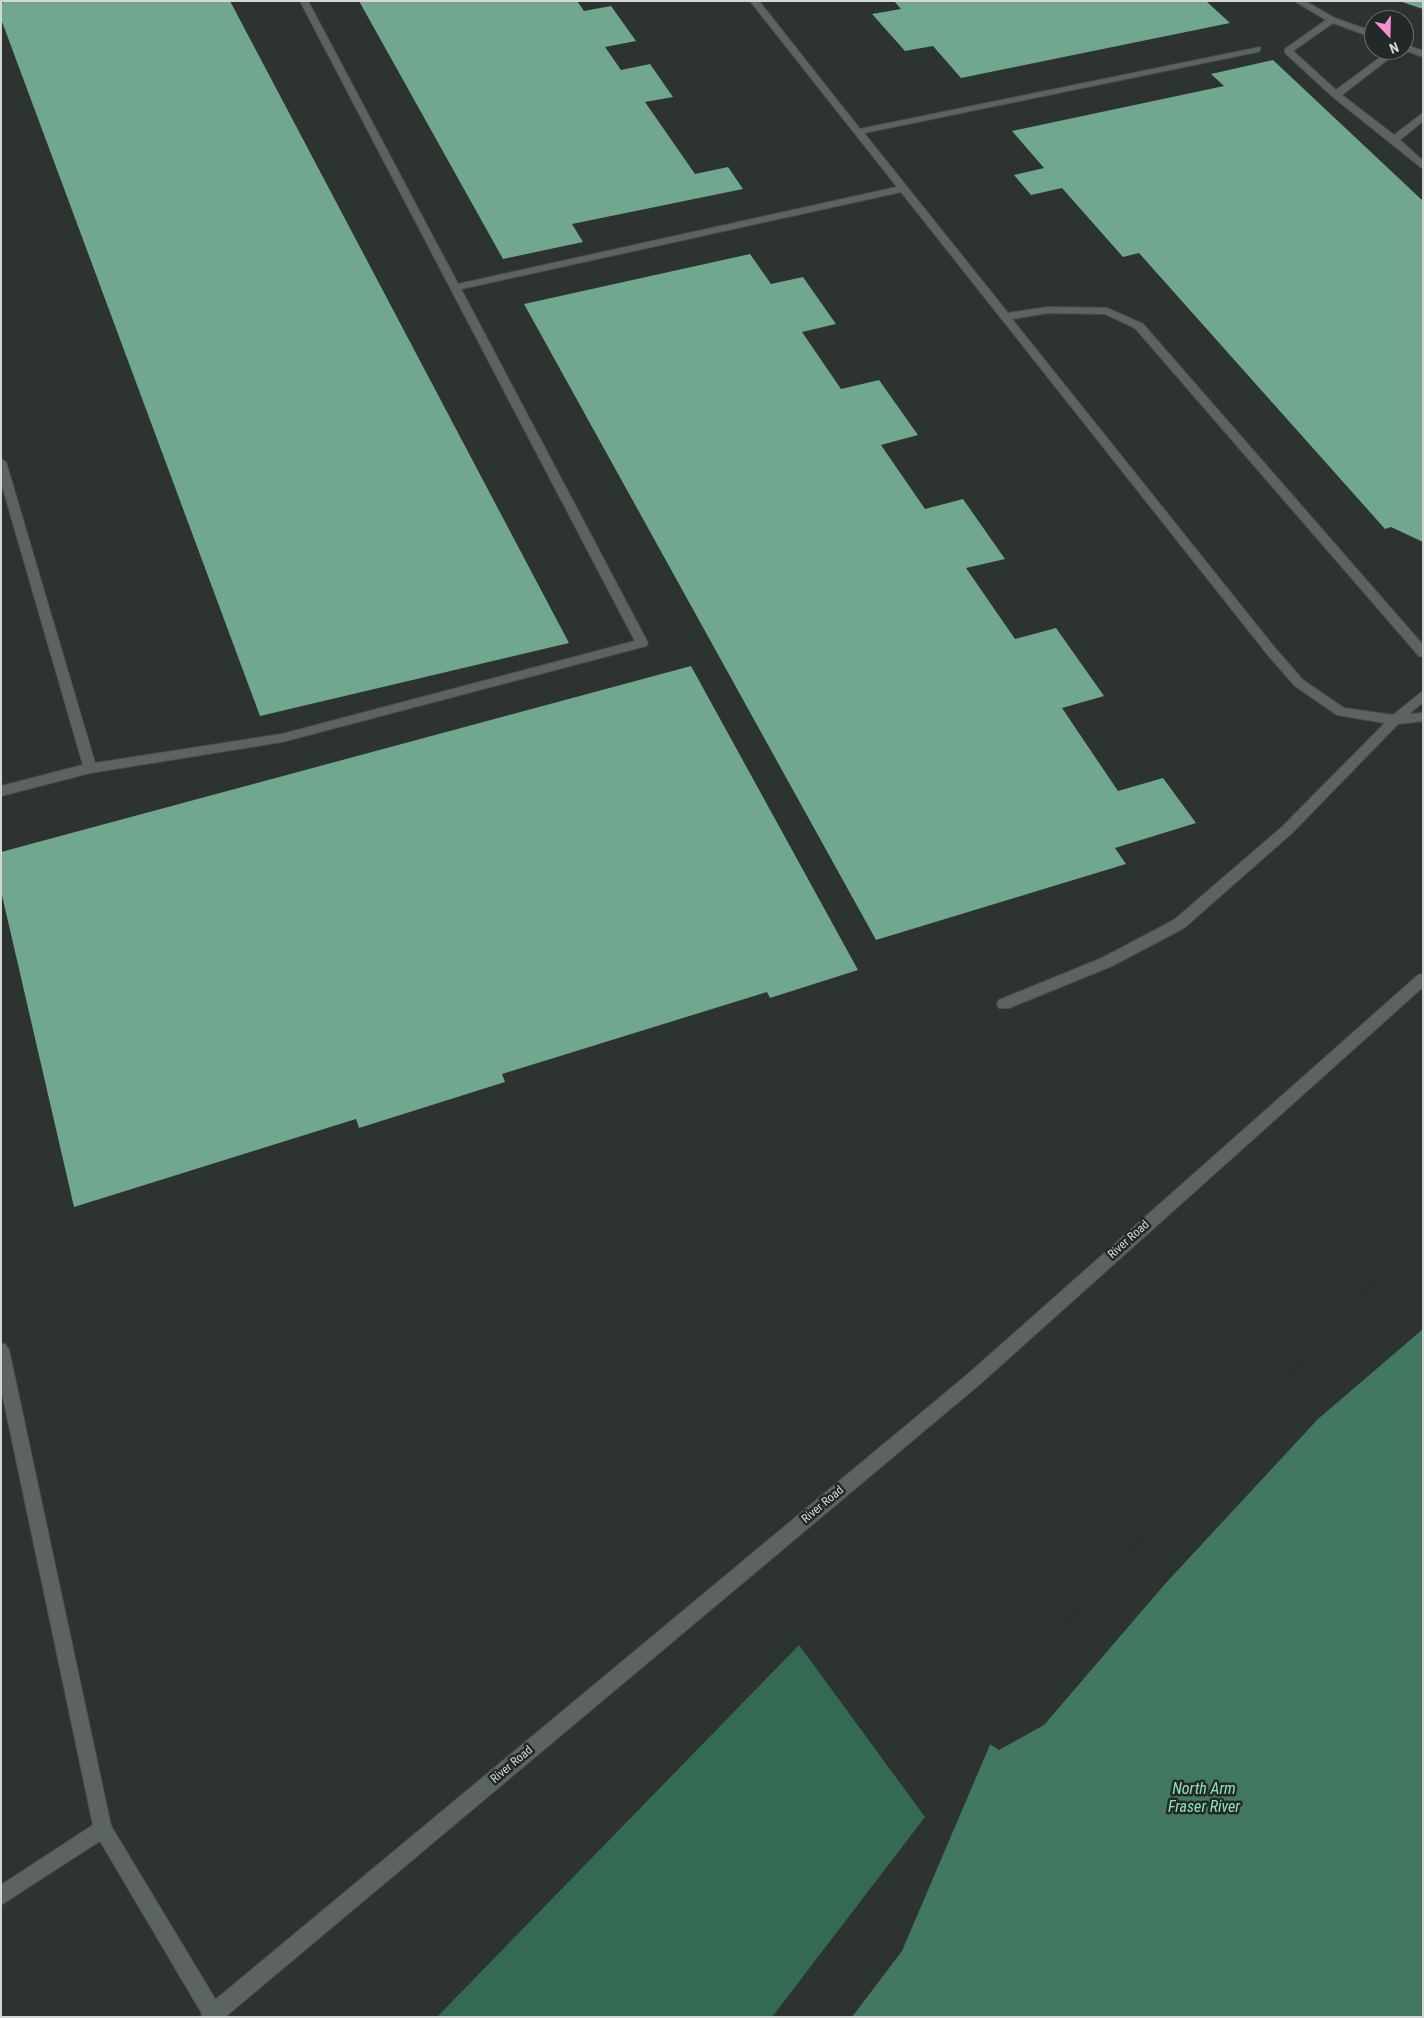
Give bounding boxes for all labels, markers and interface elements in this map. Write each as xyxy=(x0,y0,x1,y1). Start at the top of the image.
north arrow xyxy=(1364,10,1414,60)
text: N xyxy=(1387,39,1401,57)
street label: River Road xyxy=(1105,1218,1153,1262)
street label: River Road xyxy=(799,1483,847,1527)
street label: River Road xyxy=(488,1743,536,1787)
water label: North Arm Fraser River xyxy=(1168,1780,1240,1818)

